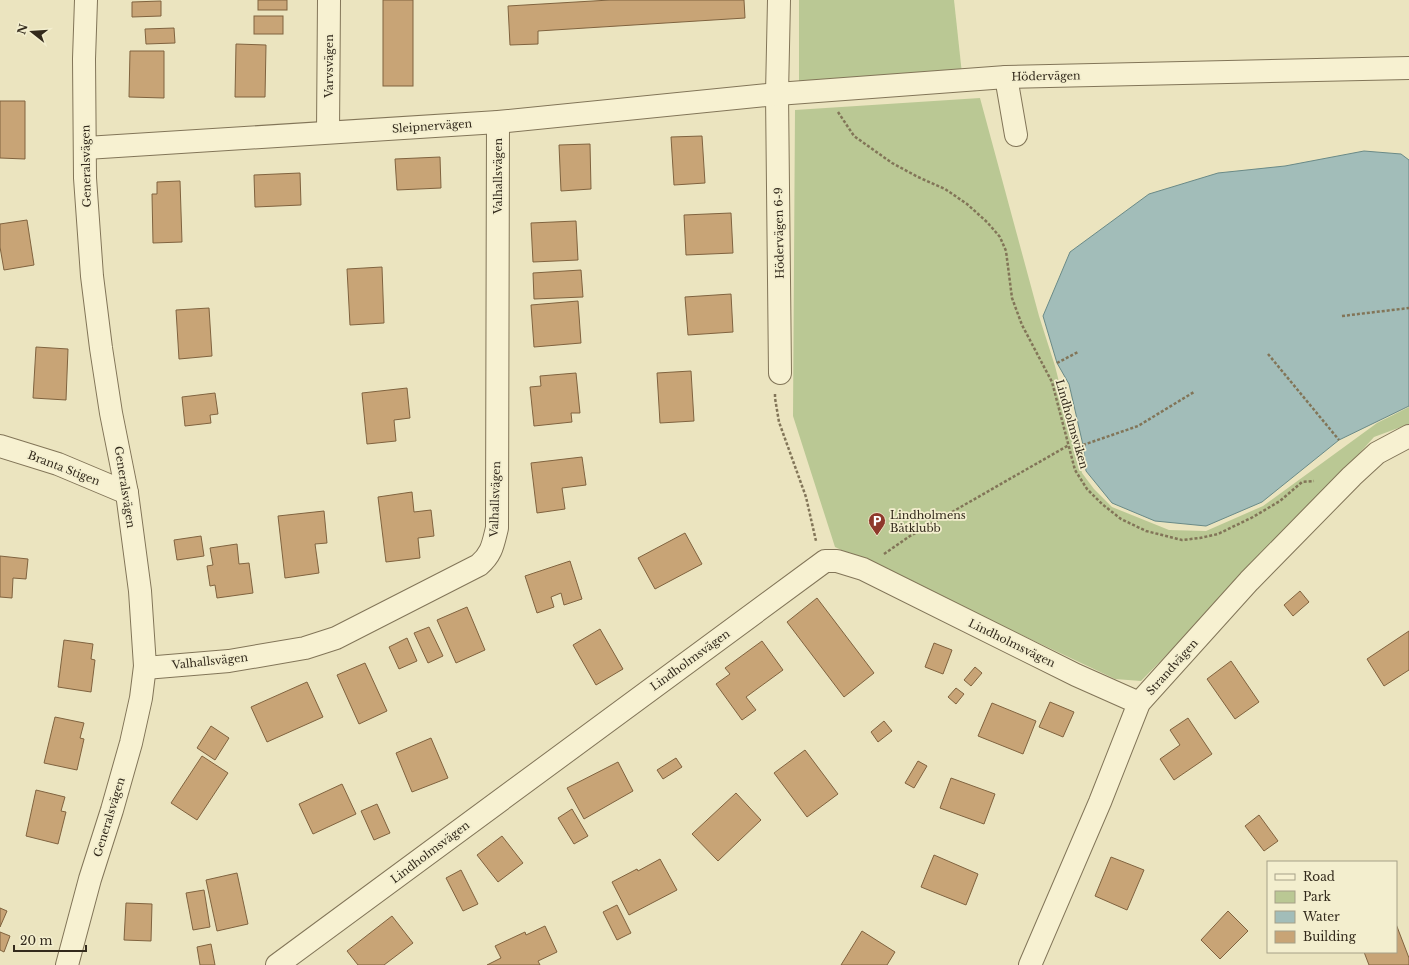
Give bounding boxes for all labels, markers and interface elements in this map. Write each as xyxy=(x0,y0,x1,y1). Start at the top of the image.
north arrow xyxy=(12,12,52,52)
text: N xyxy=(14,21,31,36)
street label: Varvsvägen xyxy=(322,34,336,99)
street label: Hödervägen xyxy=(1011,68,1081,84)
street label: Sleipnervägen xyxy=(391,116,473,136)
street label: Generalsvägen xyxy=(78,124,94,207)
street label: Valhallsvägen xyxy=(491,138,505,215)
street label: Hödervägen 6-9 xyxy=(771,187,787,279)
street label: Lindholmsviken xyxy=(1053,378,1092,471)
street label: Generalsvägen xyxy=(112,445,138,529)
street label: Branta Stigen xyxy=(26,448,102,488)
street label: Valhallsvägen xyxy=(487,460,503,538)
place label: Lindholmens Båtklubb xyxy=(890,508,966,535)
parking icon: Lindholmens Båtklubb xyxy=(867,511,887,536)
street label: Lindholmsvägen xyxy=(966,616,1058,670)
street label: Lindholmsvägen xyxy=(648,626,733,694)
street label: Strandvägen xyxy=(1143,636,1201,698)
street label: Valhallsvägen xyxy=(170,650,249,672)
street label: Generalsvägen xyxy=(90,775,128,859)
street label: Lindholmsvägen xyxy=(388,818,472,886)
legend xyxy=(1267,861,1397,953)
text: Road xyxy=(1303,869,1335,884)
text: Park xyxy=(1303,889,1331,904)
text: Water xyxy=(1302,909,1340,924)
scale bar xyxy=(14,927,86,953)
text: Building xyxy=(1303,929,1357,944)
text: 20 m xyxy=(20,933,52,948)

